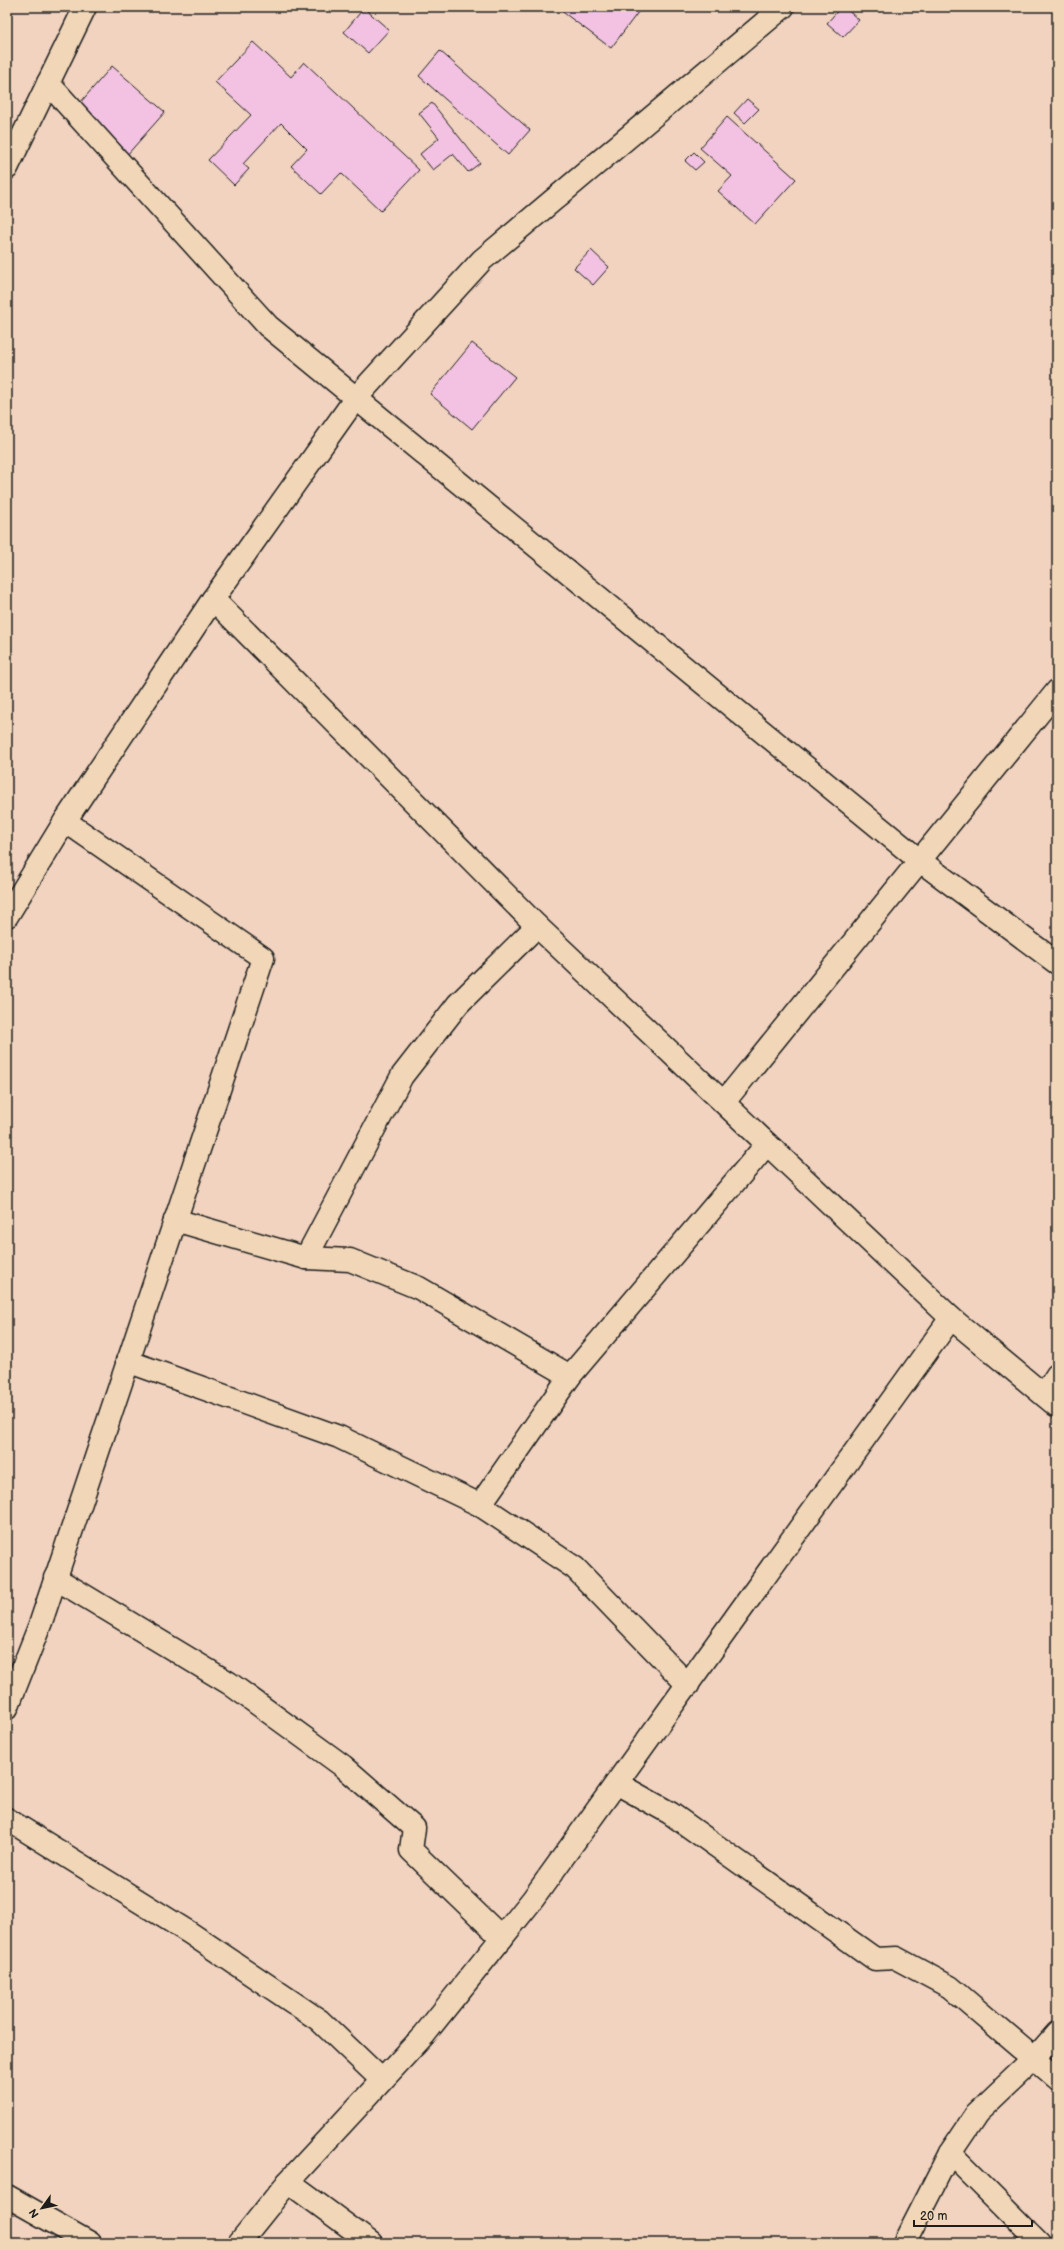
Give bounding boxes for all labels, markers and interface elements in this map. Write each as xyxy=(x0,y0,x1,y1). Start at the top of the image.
north arrow xyxy=(22,2188,62,2228)
scale bar xyxy=(914,2202,1032,2228)
text: N xyxy=(26,2206,42,2220)
text: 20 m xyxy=(920,2209,947,2224)

